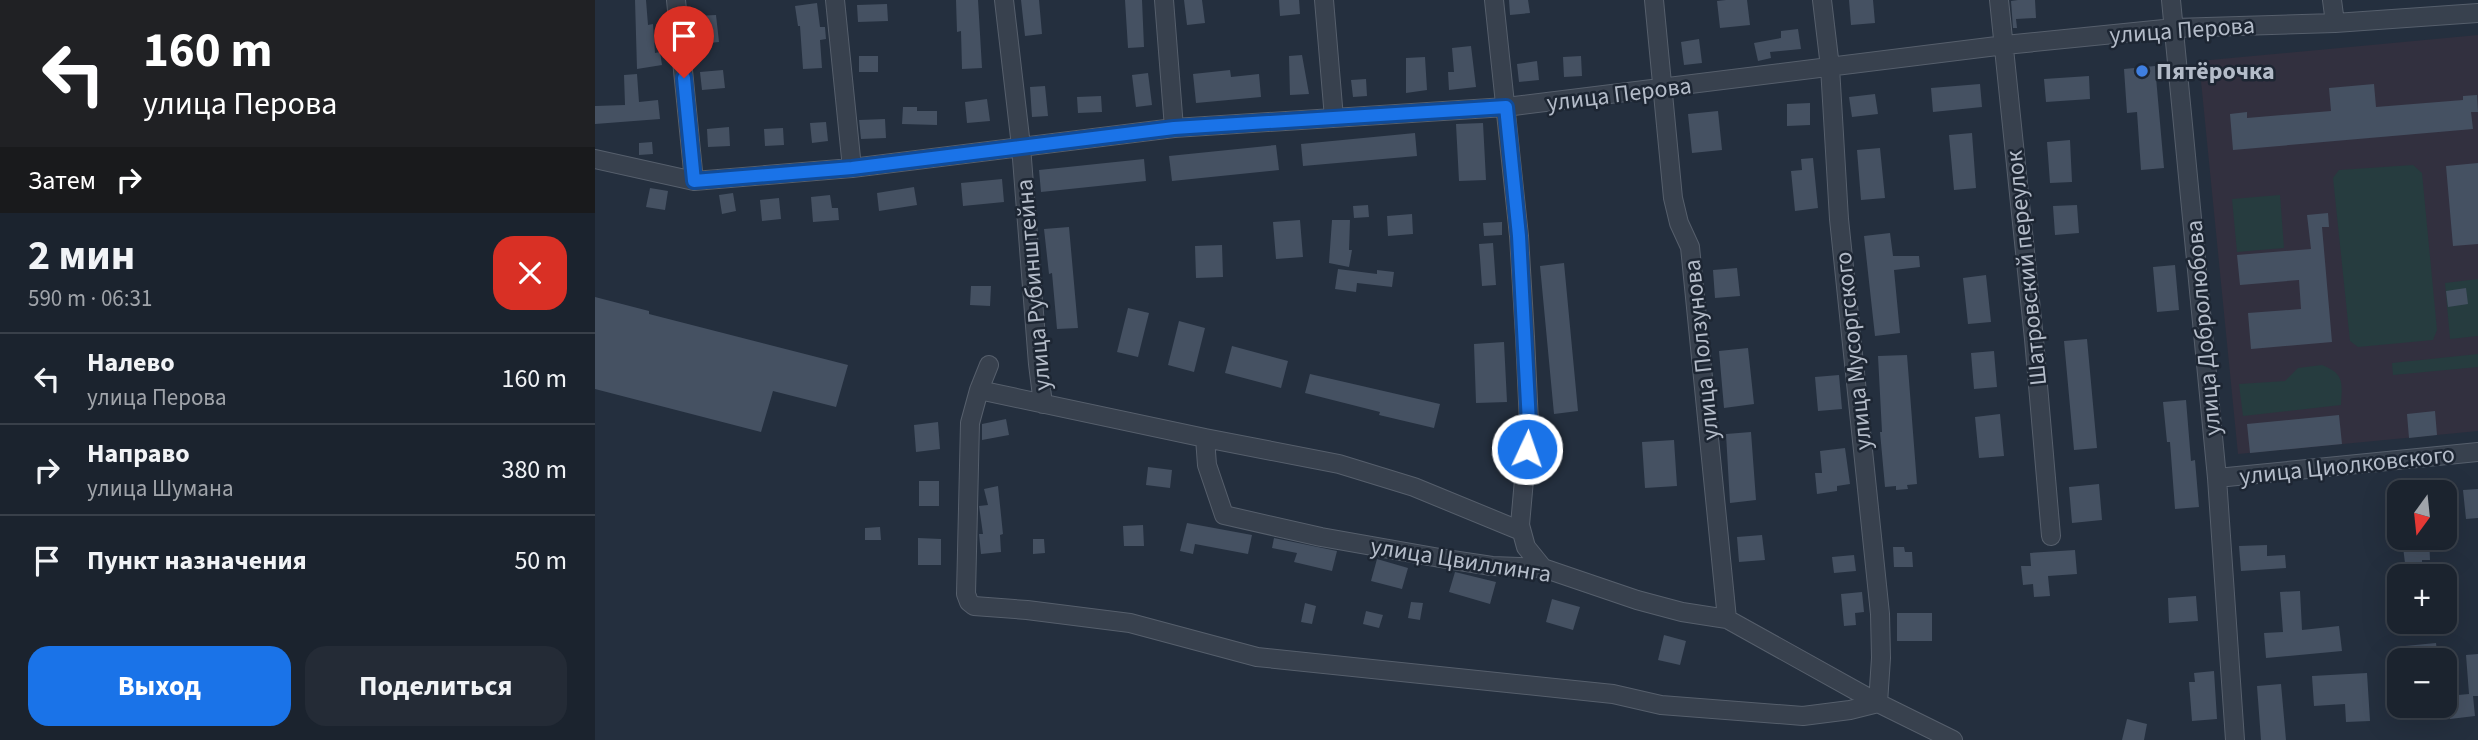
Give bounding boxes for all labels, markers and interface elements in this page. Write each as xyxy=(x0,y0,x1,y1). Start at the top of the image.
pin xyxy=(654,6,714,78)
street label: улица Перова xyxy=(2108,8,2256,53)
text: 160 m xyxy=(143,16,272,86)
icon: arrive xyxy=(665,17,703,55)
icon: left xyxy=(28,28,119,119)
place label: Пятёрочка xyxy=(2156,54,2275,89)
marker: Пятёрочка xyxy=(2134,63,2150,79)
street label: улица Перова xyxy=(1545,68,1694,121)
text: улица Перова xyxy=(143,81,337,127)
street label: Шатровский переулок xyxy=(1997,148,2056,387)
icon: right xyxy=(110,161,148,199)
text: Затем xyxy=(28,162,96,199)
street label: улица Рубинштейна xyxy=(1007,178,1060,392)
street label: улица Добролюбова xyxy=(2177,219,2230,437)
text: 2 мин xyxy=(28,226,135,286)
button: close xyxy=(493,236,567,310)
street label: улица Мусоргского xyxy=(1826,250,1881,452)
street label: улица Ползунова xyxy=(1675,258,1728,442)
text: 590 m · 06:31 xyxy=(28,282,152,315)
text: Налево xyxy=(87,344,175,381)
icon: left xyxy=(28,360,66,398)
text: 160 m xyxy=(501,360,567,397)
text: улица Перова xyxy=(87,381,227,414)
position arrow xyxy=(1490,412,1564,486)
text: Направо xyxy=(87,435,190,472)
street label: улица Циолковского xyxy=(2238,437,2457,494)
icon: right xyxy=(28,451,66,489)
text: 380 m xyxy=(501,451,567,488)
text: улица Шумана xyxy=(87,472,233,505)
north arrow xyxy=(2387,480,2457,550)
map controls xyxy=(2387,480,2457,718)
street label: улица Цвиллинга xyxy=(1368,529,1554,592)
icon: arrive xyxy=(28,542,66,580)
text: Пункт назначения xyxy=(87,542,307,579)
text: 50 m xyxy=(514,542,567,579)
button: + xyxy=(2387,564,2457,634)
button: Выход xyxy=(28,646,291,726)
button: Поделиться xyxy=(305,646,567,726)
button: − xyxy=(2387,648,2457,718)

